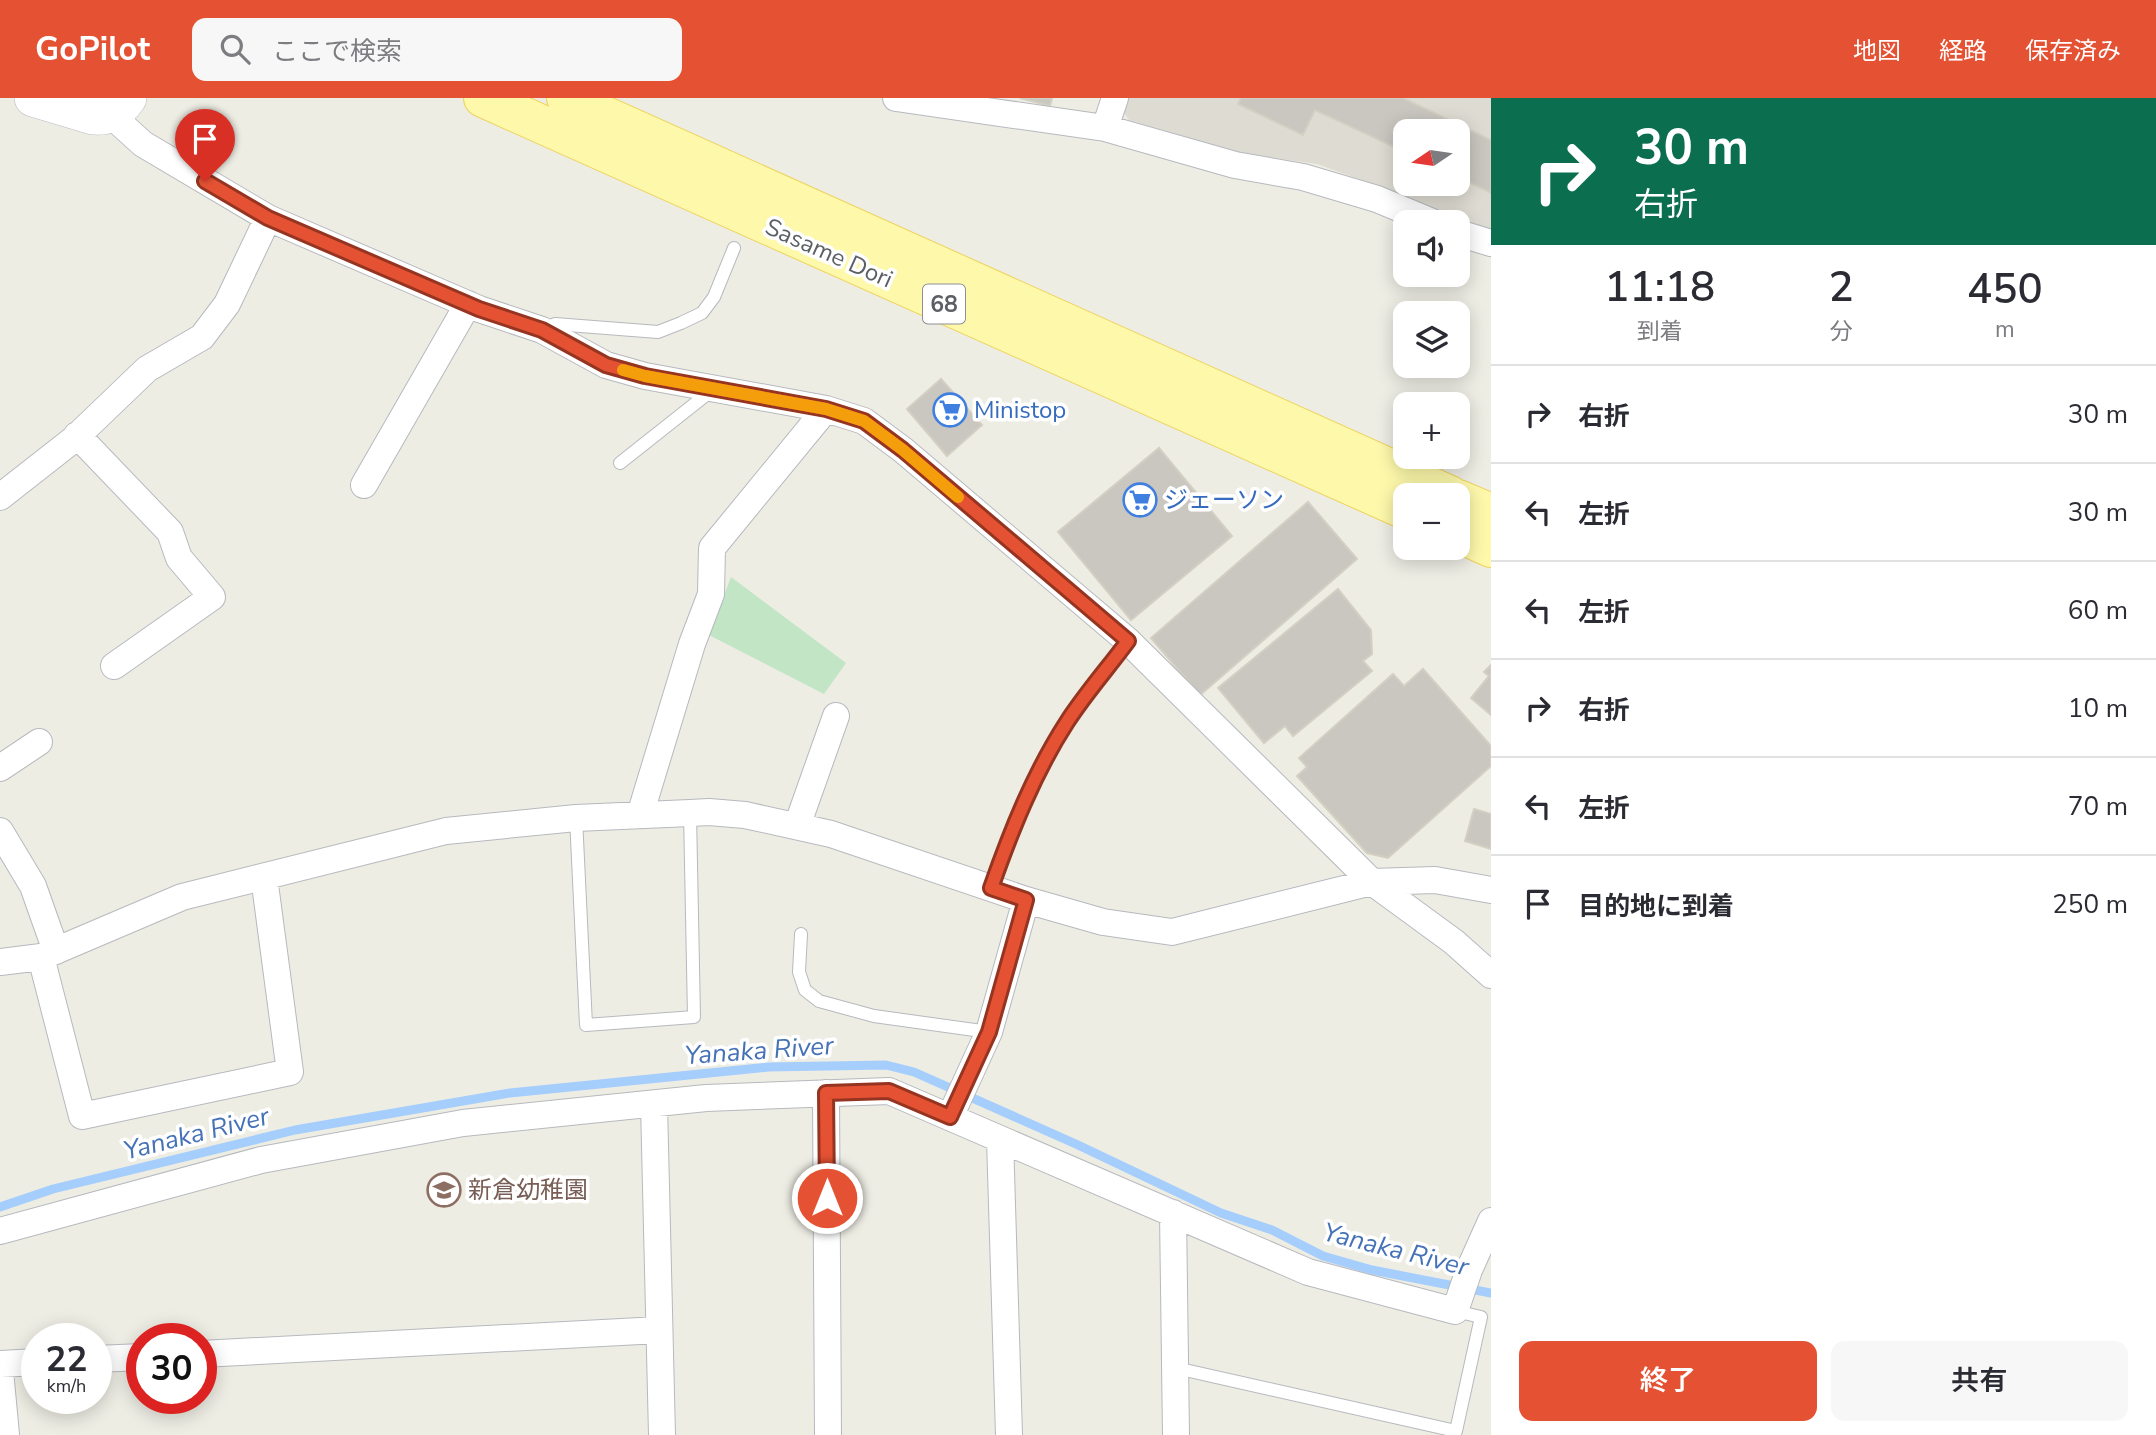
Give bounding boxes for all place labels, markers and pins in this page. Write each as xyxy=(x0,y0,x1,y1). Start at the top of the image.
pin xyxy=(175,109,235,181)
supermarket icon: Ministop xyxy=(931,391,969,429)
place label: Ministop xyxy=(974,394,1066,426)
supermarket icon: ジェーソン xyxy=(1121,481,1159,519)
place label: ジェーソン xyxy=(1164,484,1284,516)
school or university icon: 新倉幼稚園 xyxy=(425,1171,463,1209)
place label: 新倉幼稚園 xyxy=(468,1174,588,1206)

